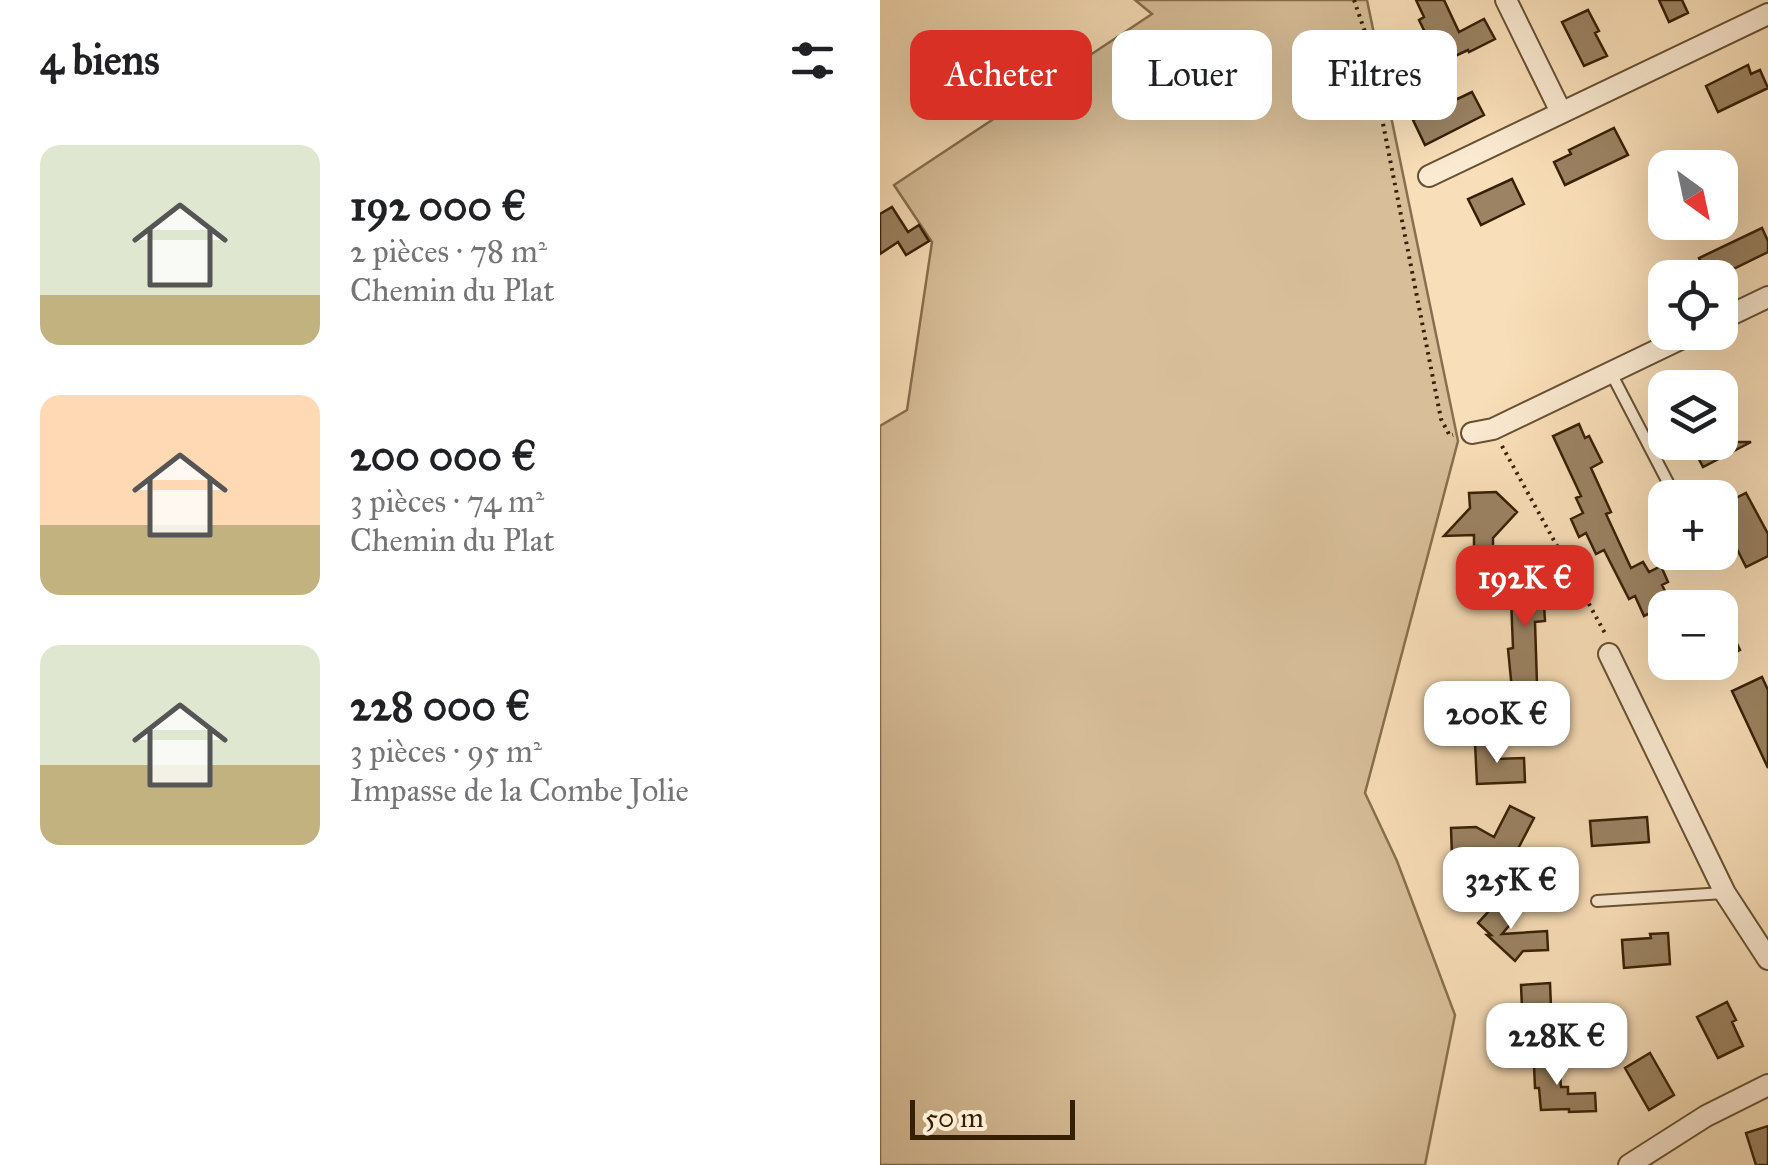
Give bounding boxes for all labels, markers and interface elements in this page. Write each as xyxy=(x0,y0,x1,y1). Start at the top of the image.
chip: Acheter xyxy=(910,30,1092,120)
chip: Louer xyxy=(1112,30,1272,120)
chip: Filtres xyxy=(1292,30,1457,120)
icon: filters xyxy=(785,33,840,88)
text: 4 biens xyxy=(40,34,160,86)
north arrow xyxy=(1648,150,1738,240)
map controls xyxy=(1648,150,1738,680)
text: 192 000 € xyxy=(350,180,526,232)
icon: home xyxy=(120,185,240,305)
text: 2 pièces · 78 m² xyxy=(350,232,547,271)
button: locate xyxy=(1648,260,1738,350)
text: Chemin du Plat xyxy=(350,271,555,310)
button: layers xyxy=(1648,370,1738,460)
text: 200 000 € xyxy=(350,430,537,482)
icon: home xyxy=(120,435,240,555)
button: + xyxy=(1648,480,1738,570)
text: 3 pièces · 74 m² xyxy=(350,482,544,521)
text: Chemin du Plat xyxy=(350,521,555,560)
pin: 192K € xyxy=(1444,545,1606,630)
text: 192K € xyxy=(1478,558,1572,597)
button: − xyxy=(1648,590,1738,680)
text: 228 000 € xyxy=(350,680,531,732)
pin: 200K € xyxy=(1416,681,1578,766)
icon: home xyxy=(120,685,240,805)
text: 200K € xyxy=(1446,694,1548,733)
text: 3 pièces · 95 m² xyxy=(350,732,542,771)
text: Impasse de la Combe Jolie xyxy=(350,771,689,810)
pin: 325K € xyxy=(1430,847,1592,932)
text: 325K € xyxy=(1465,860,1557,899)
pin: 228K € xyxy=(1476,1003,1638,1088)
text: 228K € xyxy=(1508,1016,1606,1055)
scale bar xyxy=(910,1095,1075,1140)
text: 50 m xyxy=(925,1100,984,1135)

